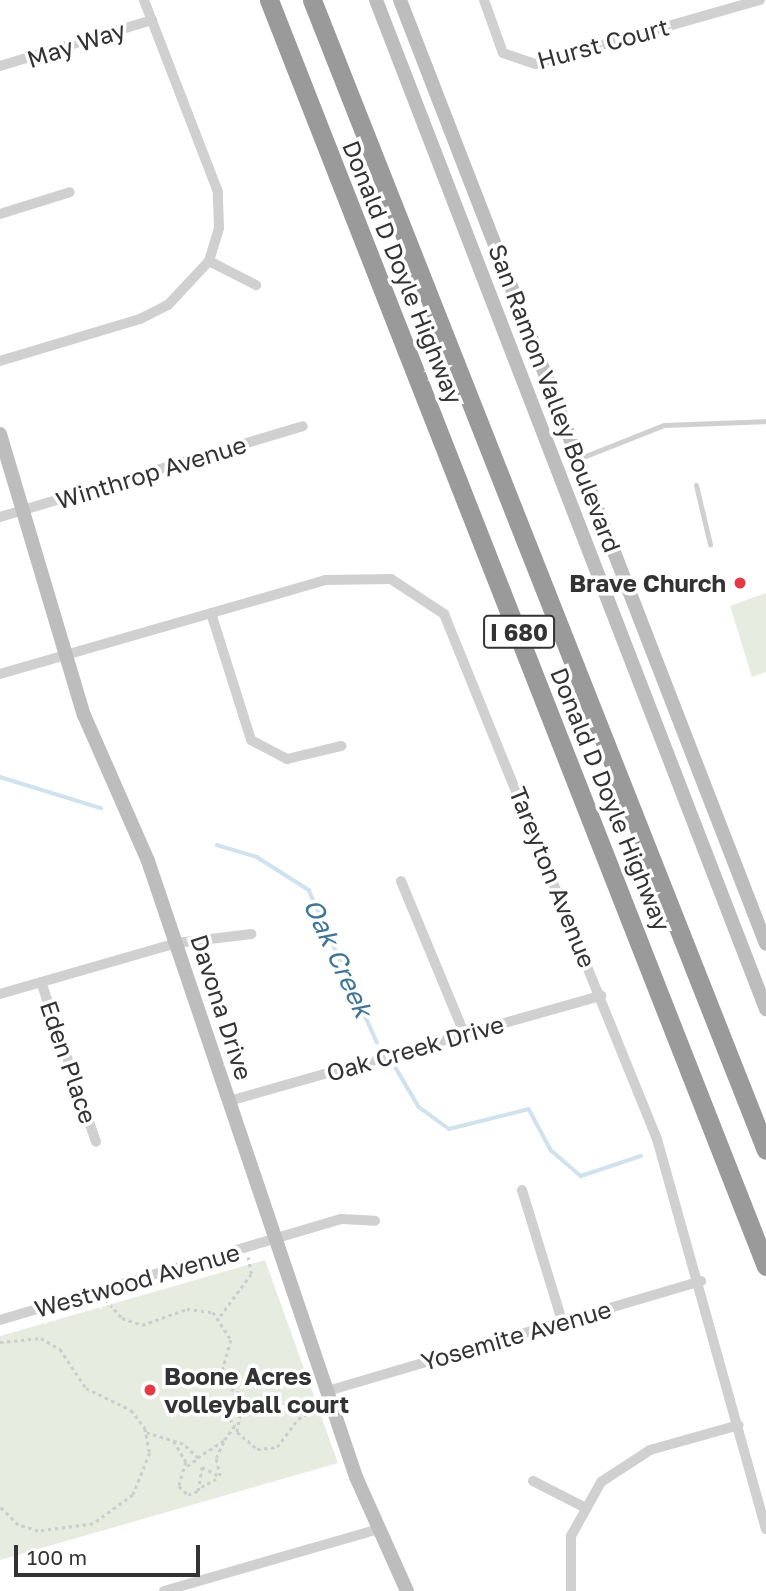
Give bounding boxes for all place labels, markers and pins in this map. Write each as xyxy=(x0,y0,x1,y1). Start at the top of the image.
place label: Brave Church xyxy=(569,569,726,597)
marker: Brave Church xyxy=(732,575,748,591)
place label: Boone Acres volleyball court xyxy=(164,1362,349,1418)
marker: Boone Acres volleyball court xyxy=(142,1382,158,1398)

